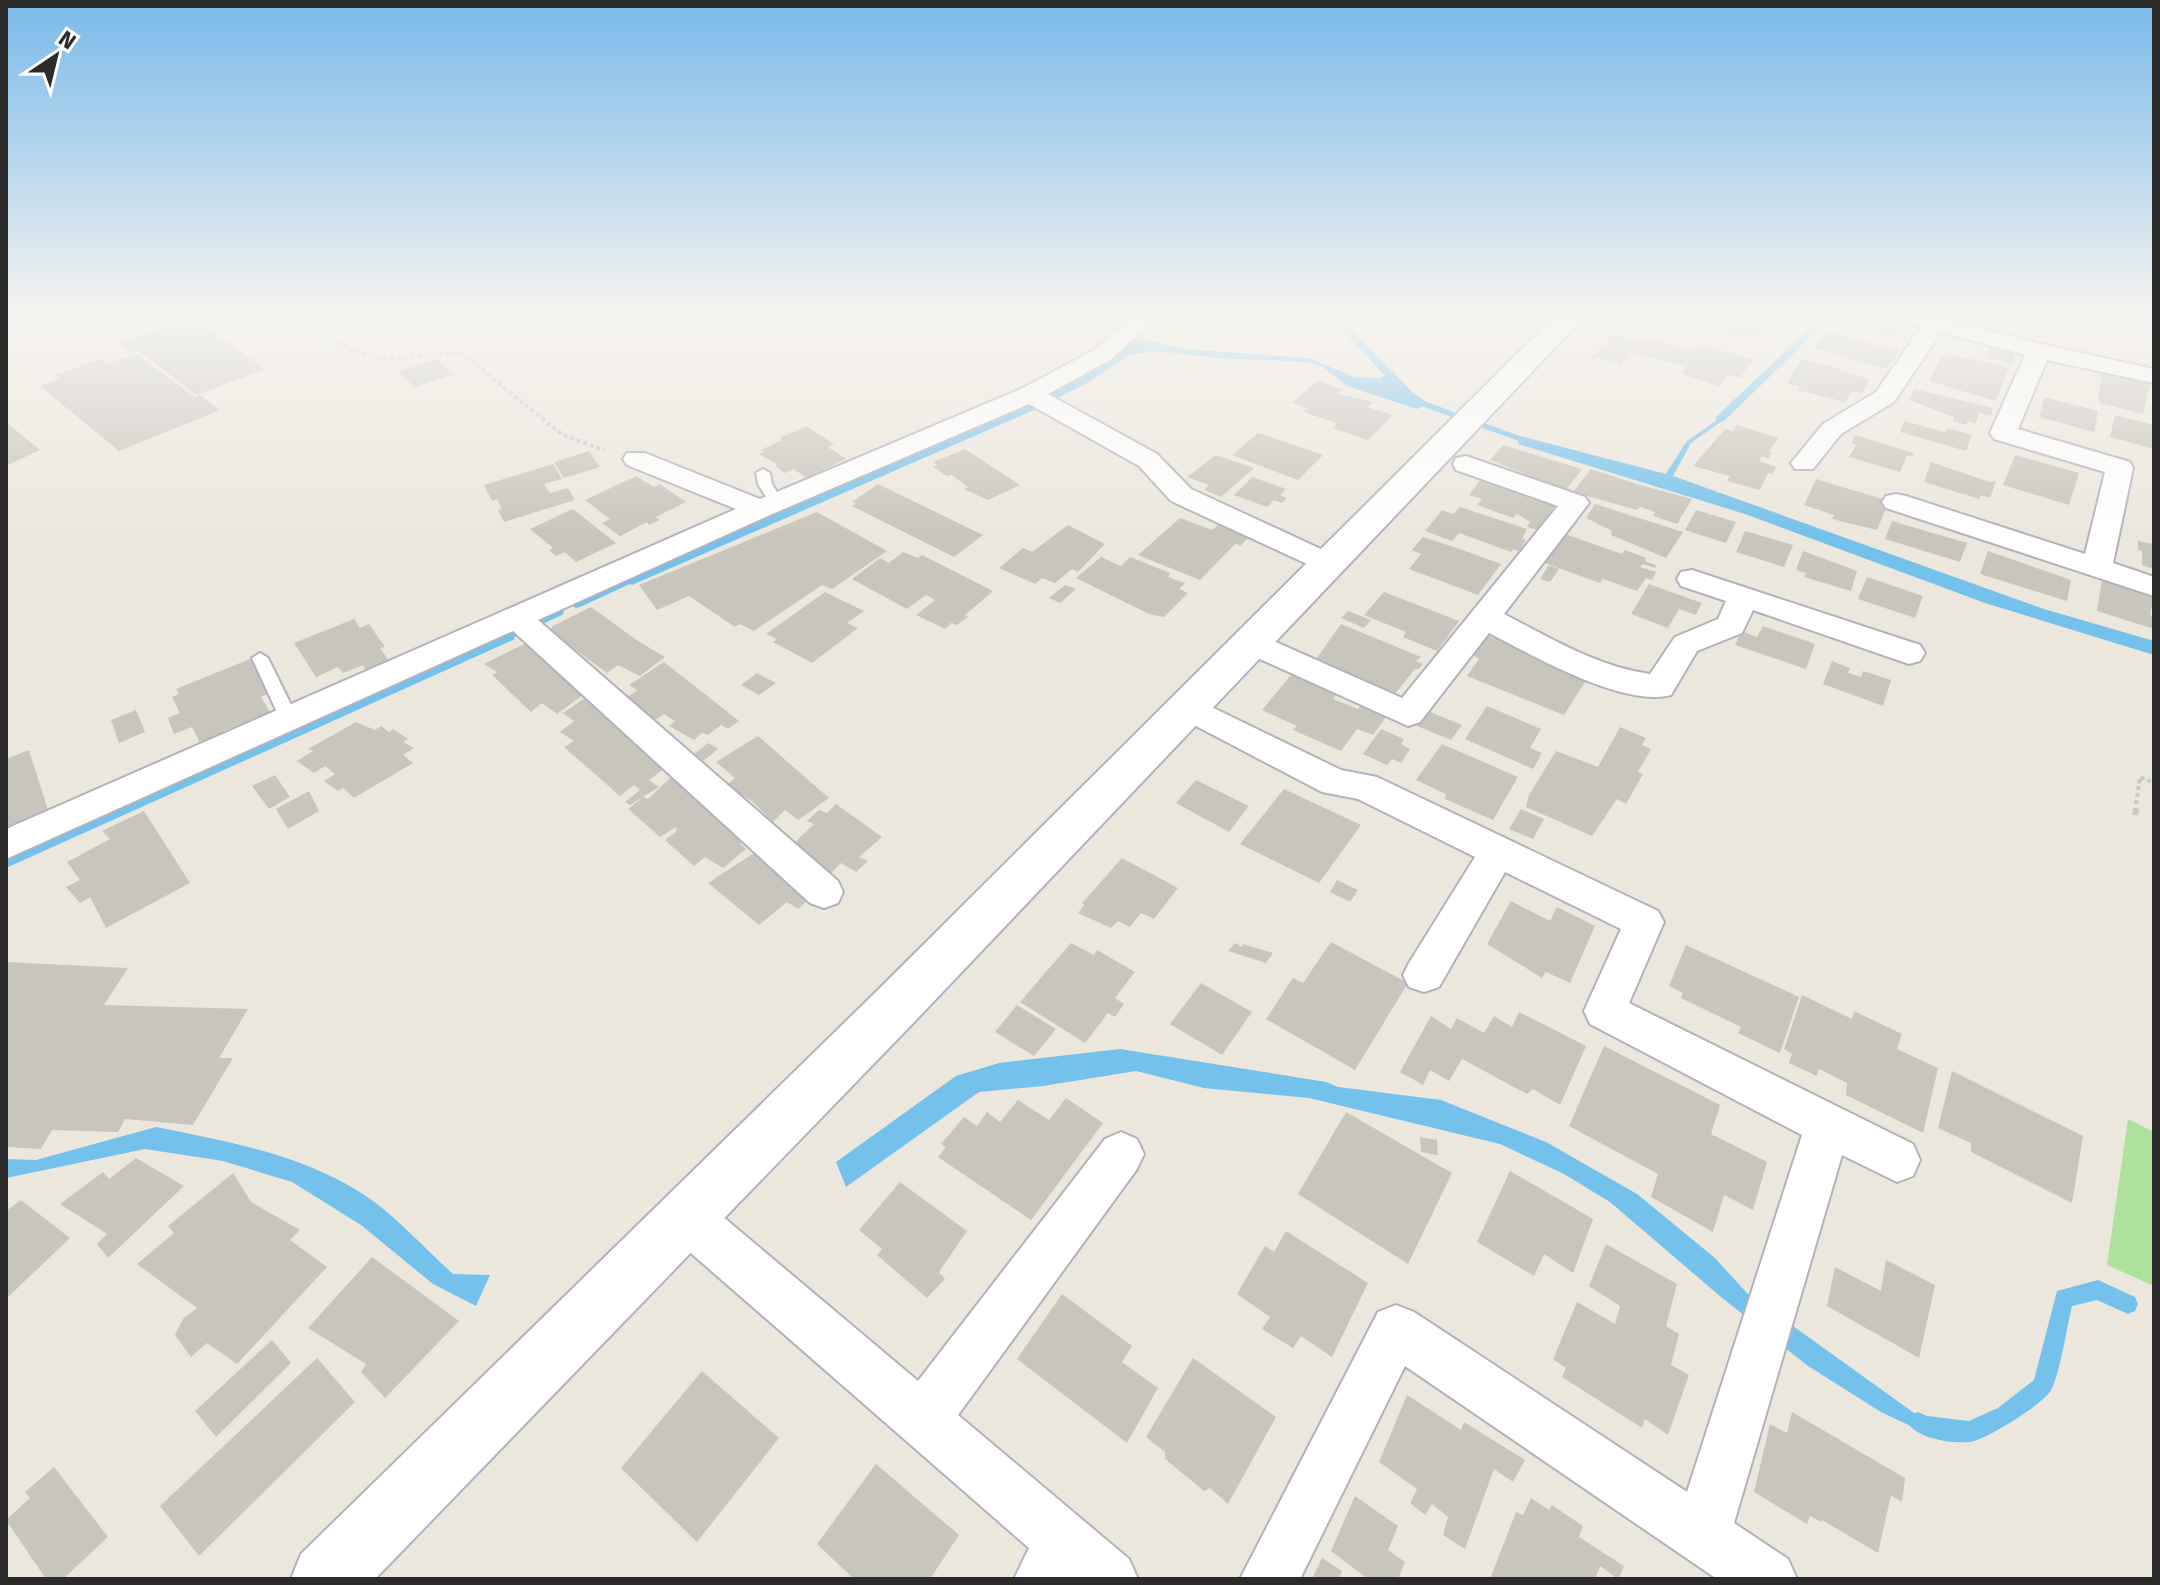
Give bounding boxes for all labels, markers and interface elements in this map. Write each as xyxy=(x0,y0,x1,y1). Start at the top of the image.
north arrow xyxy=(16,16,96,96)
text: N xyxy=(53,25,81,55)

